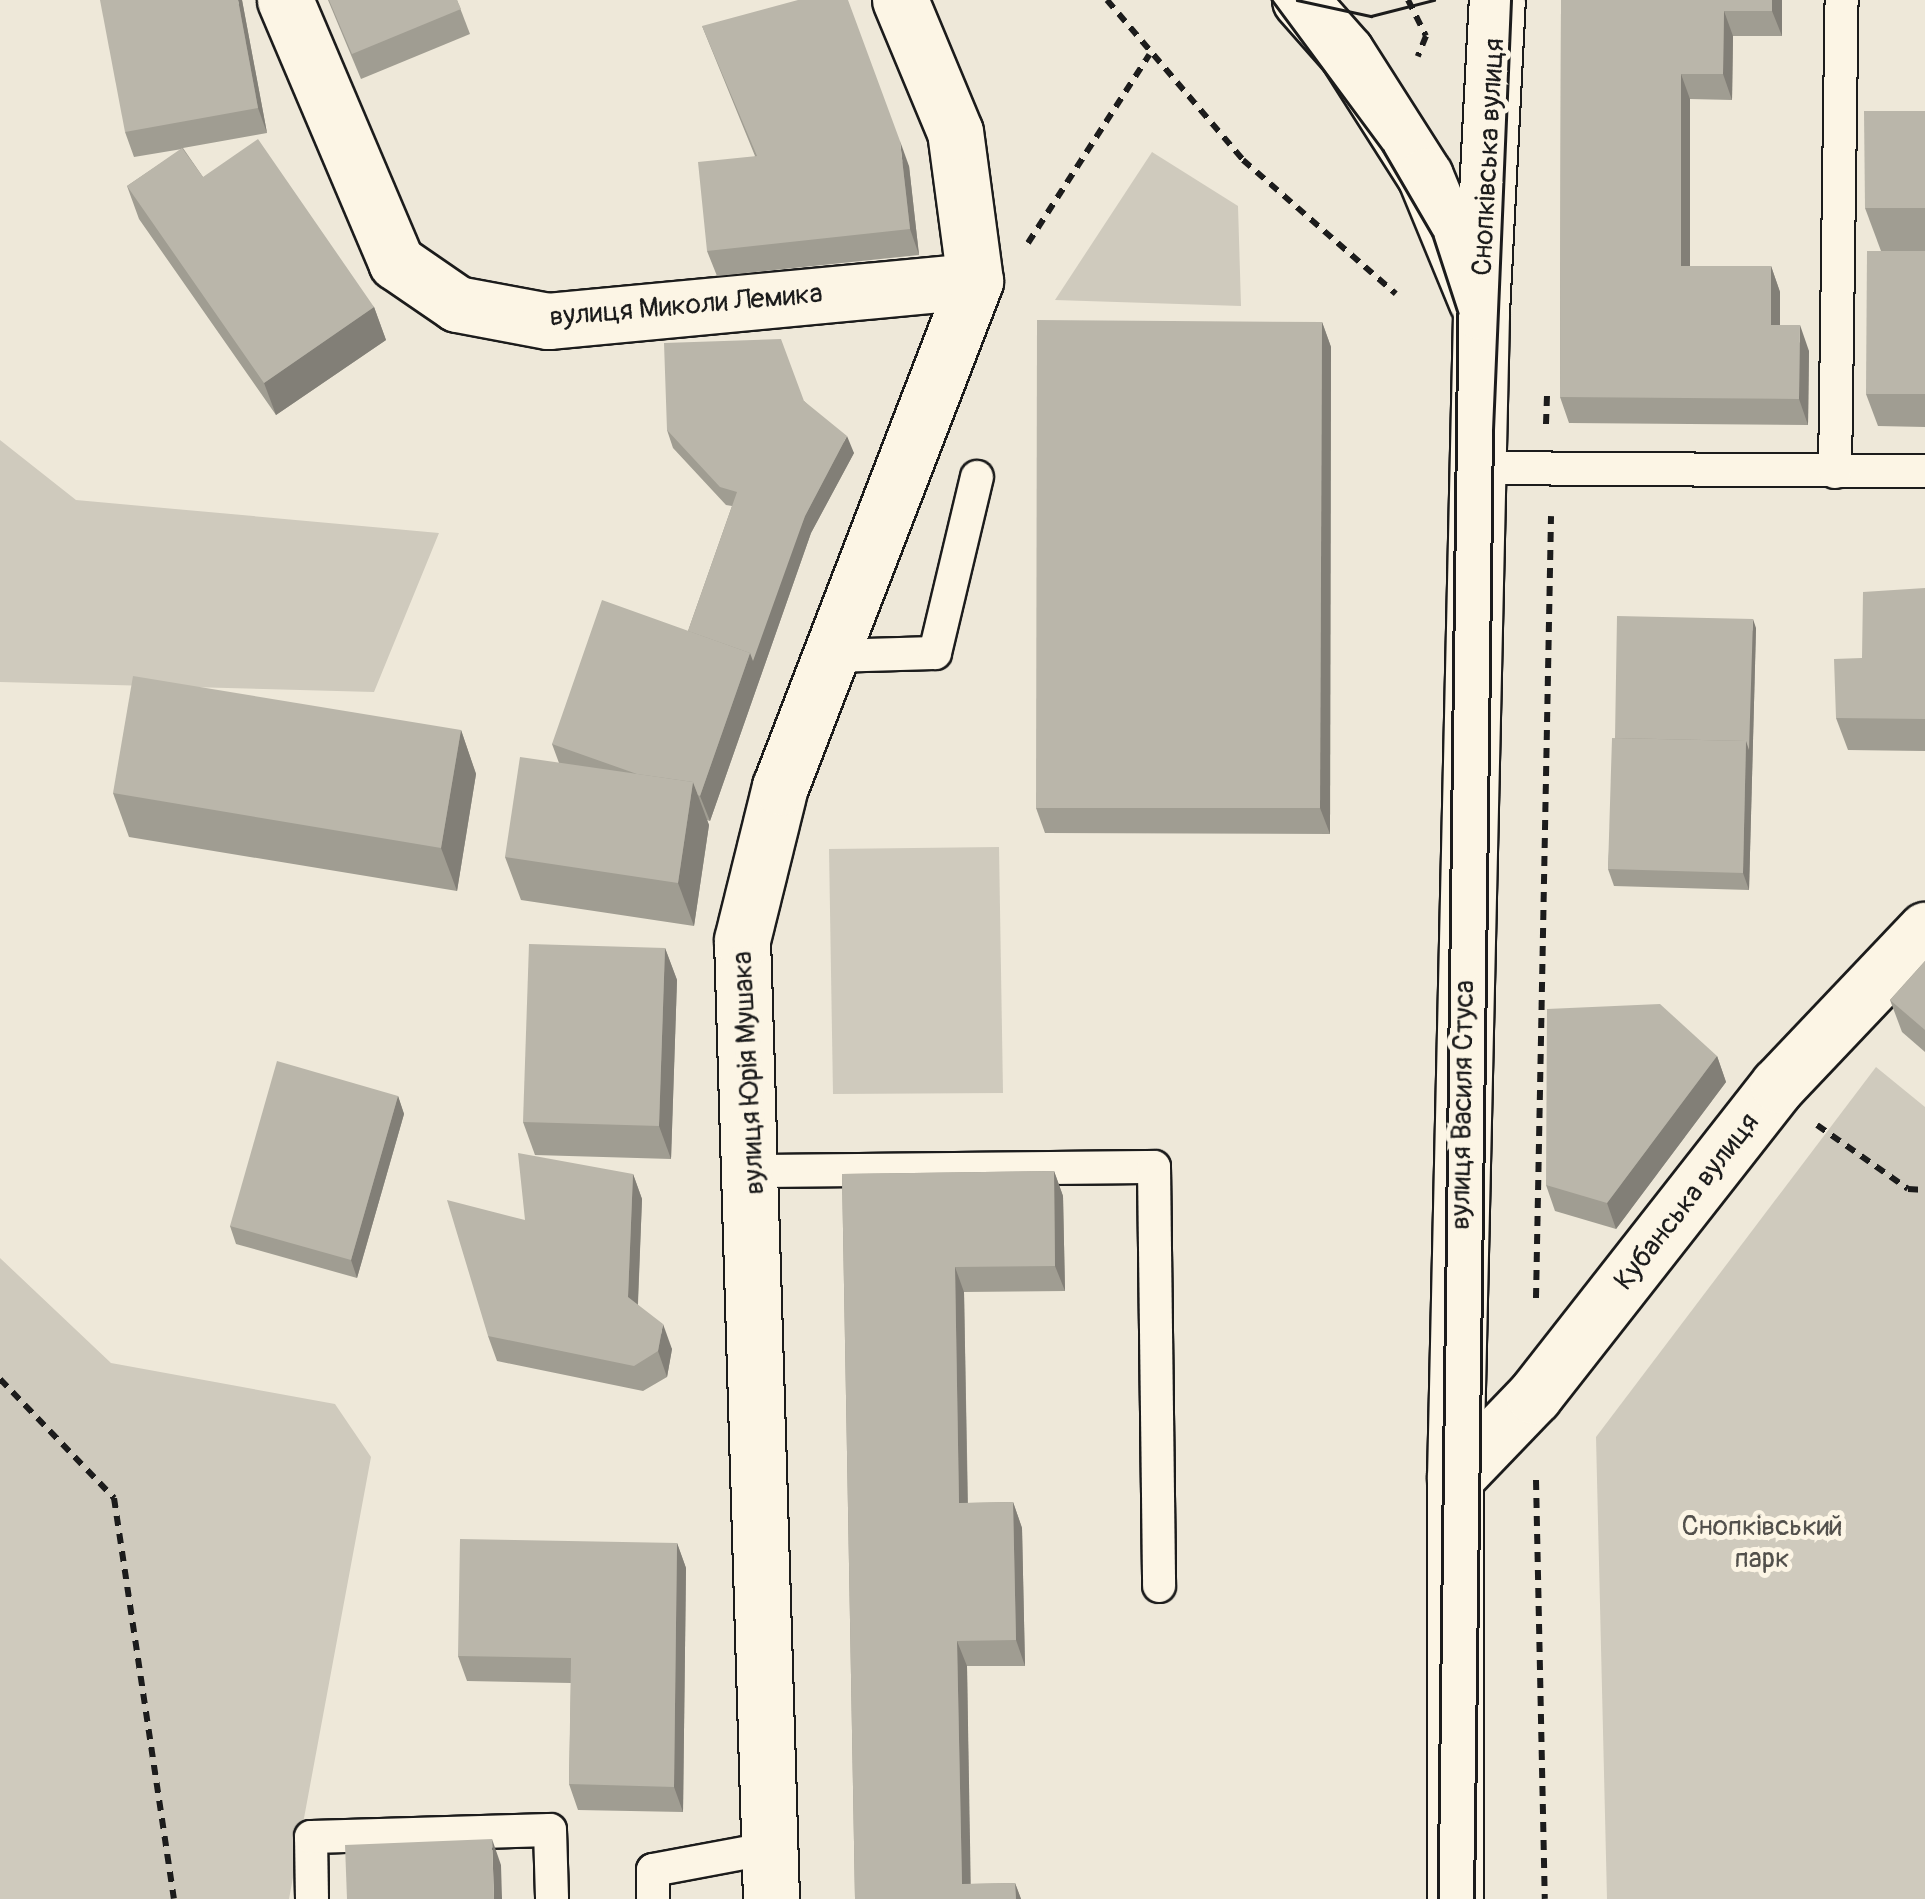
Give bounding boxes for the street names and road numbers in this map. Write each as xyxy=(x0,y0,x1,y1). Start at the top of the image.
street label: Снопківська вулиця xyxy=(1466,37,1512,277)
street label: вулиця Миколи Лемика xyxy=(548,277,824,335)
street label: вулиця Юрія Мушака xyxy=(726,950,772,1196)
street label: вулиця Василя Стуса xyxy=(1444,980,1482,1230)
street label: Кубанська вулиця xyxy=(1607,1107,1767,1297)

